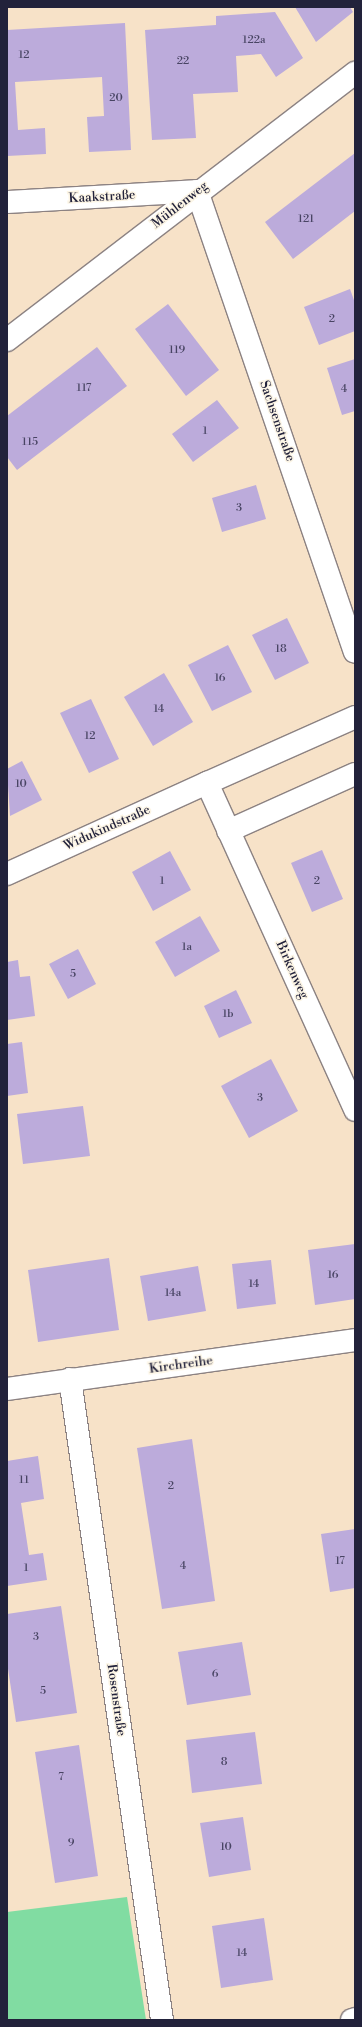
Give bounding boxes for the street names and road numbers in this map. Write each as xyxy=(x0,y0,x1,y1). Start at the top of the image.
street label: Mühlenweg xyxy=(149,178,211,232)
street label: Kaakstraße xyxy=(68,187,136,207)
street label: Sachsenstraße xyxy=(256,378,298,464)
street label: Widukindstraße xyxy=(61,802,153,854)
street label: Birkenweg xyxy=(272,938,312,1002)
street label: Kirchreihe xyxy=(148,1353,214,1377)
street label: Rosenstraße xyxy=(103,1663,129,1737)

